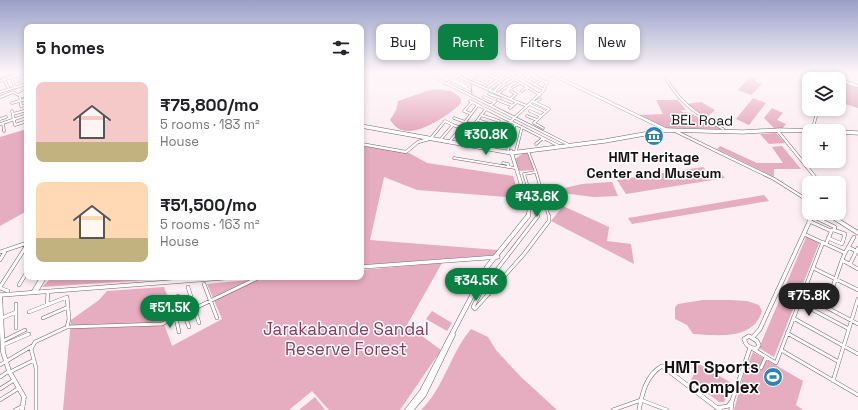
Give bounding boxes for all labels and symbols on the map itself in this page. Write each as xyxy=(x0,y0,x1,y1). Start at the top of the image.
street label: BEL Road xyxy=(671,110,733,130)
pin: ₹30.8K xyxy=(453,122,519,156)
museum icon: HMT Heritage Center and Museum xyxy=(643,125,665,147)
place label: HMT Heritage Center and Museum xyxy=(586,148,722,182)
pin: ₹43.6K xyxy=(504,184,570,218)
pin: ₹34.5K xyxy=(443,268,509,302)
pin: ₹75.8K xyxy=(776,283,842,317)
pin: ₹51.5K xyxy=(137,295,203,329)
park label: Jarakabande Sandal Reserve Forest xyxy=(263,318,429,360)
place label: HMT Sports Complex xyxy=(664,356,759,398)
sports icon: HMT Sports Complex xyxy=(762,366,784,388)

